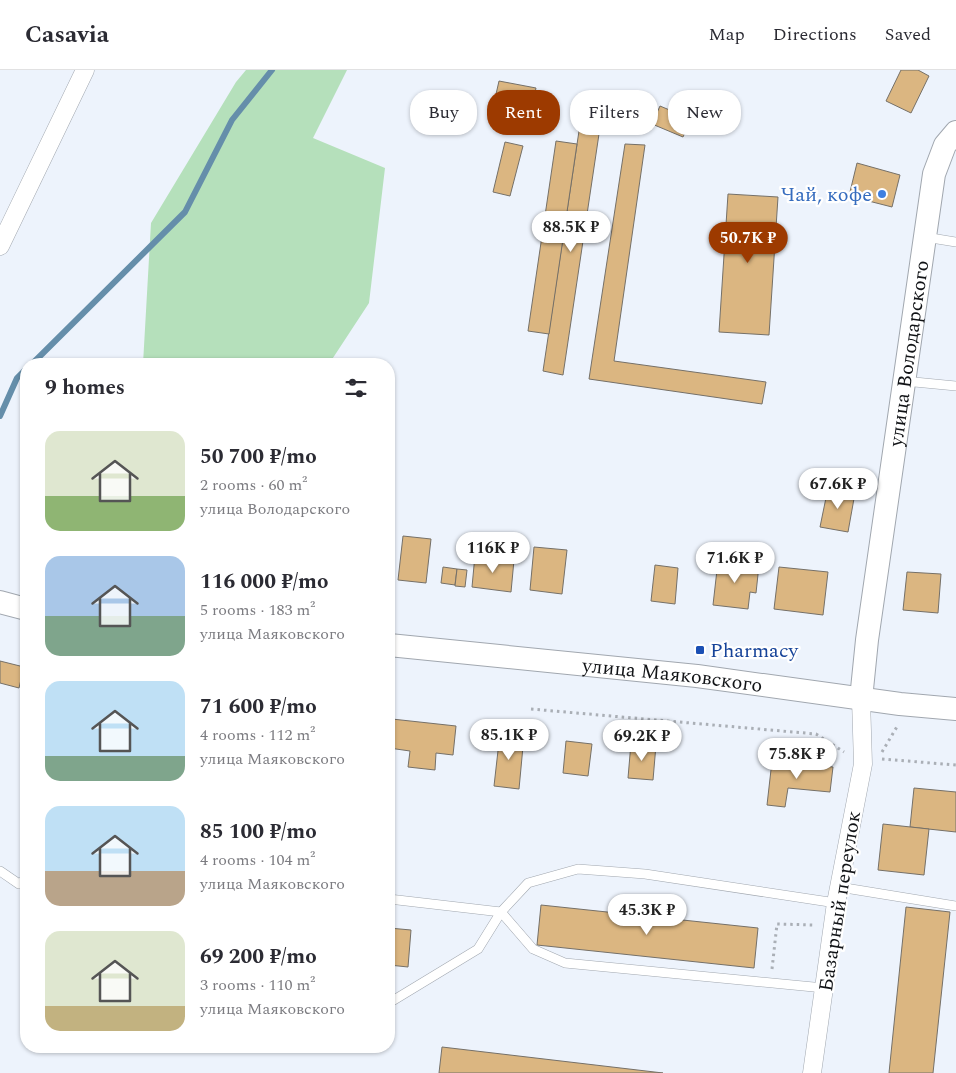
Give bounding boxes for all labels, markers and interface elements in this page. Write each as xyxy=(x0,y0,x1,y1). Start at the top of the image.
text: Casavia xyxy=(25,17,109,53)
text: Map xyxy=(709,21,745,48)
text: Directions xyxy=(773,21,857,48)
text: Saved xyxy=(885,21,931,48)
chip: Buy xyxy=(410,90,477,135)
chip: Rent xyxy=(487,90,560,135)
chip: Filters xyxy=(570,90,658,135)
chip: New xyxy=(668,90,741,135)
place label: Чай, кофе xyxy=(781,180,872,210)
marker: Чай, кофе xyxy=(876,188,888,200)
pin: 88.5K ₽ xyxy=(525,210,617,253)
text: 88.5K ₽ xyxy=(543,215,599,239)
pin: 50.7K ₽ xyxy=(702,222,794,264)
text: 50.7K ₽ xyxy=(720,226,776,250)
street label: улица Володарского xyxy=(881,258,937,449)
text: 9 homes xyxy=(45,372,125,404)
icon: filters xyxy=(342,374,370,402)
text: 50 700 ₽/mo xyxy=(200,441,317,473)
icon: home xyxy=(85,451,145,511)
pin: 67.6K ₽ xyxy=(792,468,884,510)
text: 67.6K ₽ xyxy=(810,472,866,496)
text: 2 rooms · 60 m² xyxy=(200,473,307,497)
text: улица Володарского xyxy=(200,497,350,521)
pin: 116K ₽ xyxy=(452,532,534,574)
text: 116K ₽ xyxy=(467,536,519,560)
pin: 71.6K ₽ xyxy=(689,542,781,584)
text: 71.6K ₽ xyxy=(707,546,763,570)
text: 116 000 ₽/mo xyxy=(200,566,328,598)
icon: home xyxy=(85,576,145,636)
text: 5 rooms · 183 m² xyxy=(200,598,315,622)
text: улица Маяковского xyxy=(200,622,345,646)
place label: Pharmacy xyxy=(710,636,799,666)
marker: Pharmacy xyxy=(694,644,706,656)
street label: улица Маяковского xyxy=(580,650,764,701)
text: 71 600 ₽/mo xyxy=(200,691,317,723)
icon: home xyxy=(85,701,145,761)
pin: 85.1K ₽ xyxy=(463,718,555,761)
pin: 69.2K ₽ xyxy=(596,720,688,762)
text: 4 rooms · 112 m² xyxy=(200,723,315,747)
text: 85.1K ₽ xyxy=(481,723,537,747)
text: 69.2K ₽ xyxy=(614,724,670,748)
pin: 75.8K ₽ xyxy=(751,738,843,780)
text: 75.8K ₽ xyxy=(769,742,825,766)
text: улица Маяковского xyxy=(200,747,345,771)
street label: Базарный переулок xyxy=(811,809,869,994)
text: 85 100 ₽/mo xyxy=(200,816,317,848)
icon: home xyxy=(85,826,145,886)
text: 4 rooms · 104 m² xyxy=(200,848,315,872)
text: улица Маяковского xyxy=(200,872,345,896)
pin: 45.3K ₽ xyxy=(601,894,693,936)
text: 45.3K ₽ xyxy=(619,898,675,922)
text: 69 200 ₽/mo xyxy=(200,941,317,973)
icon: home xyxy=(85,951,145,1011)
text: 3 rooms · 110 m² xyxy=(200,973,315,997)
text: улица Маяковского xyxy=(200,997,345,1021)

